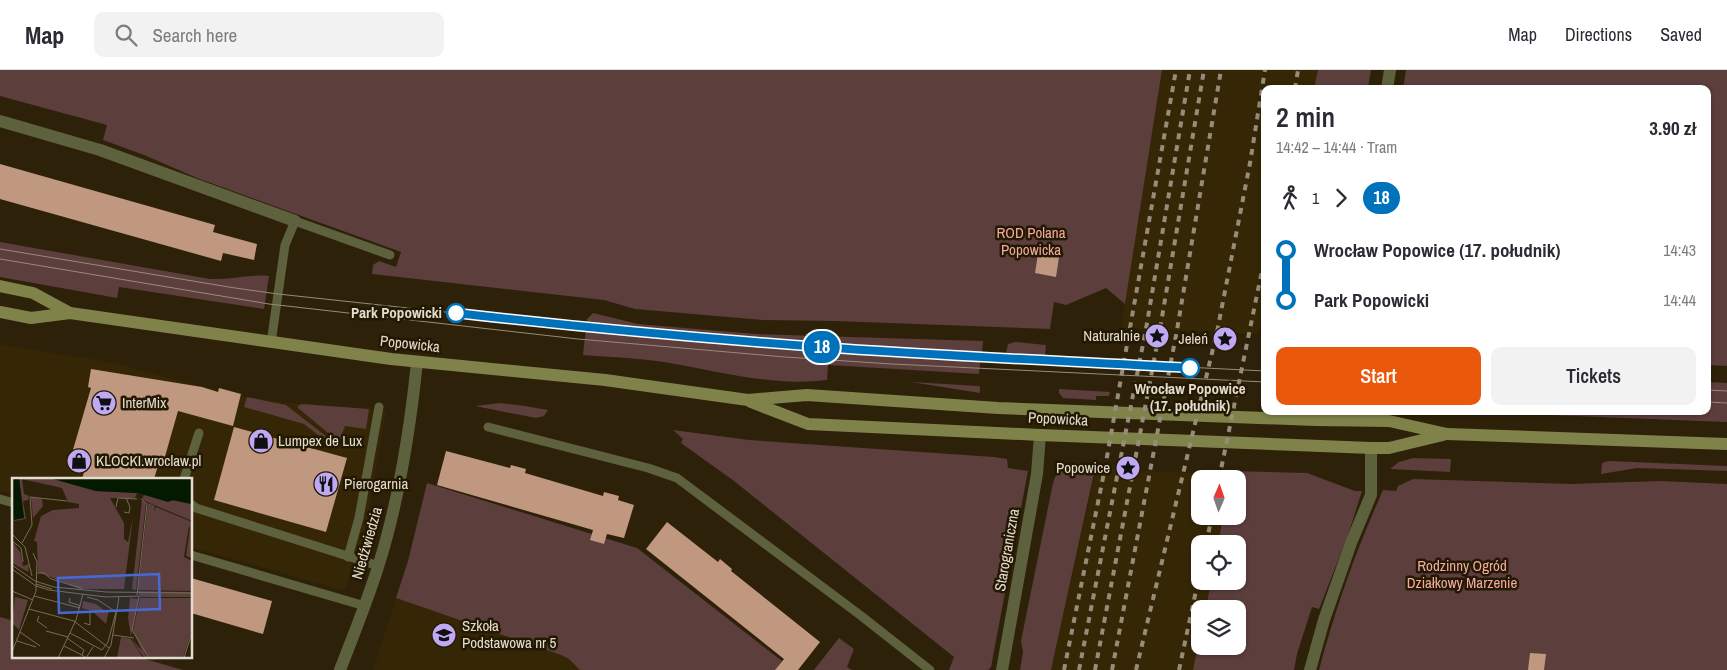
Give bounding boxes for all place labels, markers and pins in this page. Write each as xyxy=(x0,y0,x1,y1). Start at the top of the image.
place label: Park Popowicki xyxy=(351,302,442,323)
marker: Park Popowicki xyxy=(446,303,466,323)
place icon: Naturalnie xyxy=(1144,323,1170,349)
place label: Naturalnie xyxy=(1083,325,1140,346)
place icon: Jeleń xyxy=(1212,326,1238,352)
place label: Jeleń xyxy=(1179,328,1208,349)
marker: Wrocław Popowice (17. południk) xyxy=(1180,358,1200,378)
place label: Wrocław Popowice (17. południk) xyxy=(1134,378,1246,416)
supermarket icon: InterMix xyxy=(91,390,117,416)
place label: InterMix xyxy=(122,392,167,413)
shop icon: Lumpex de Lux xyxy=(248,428,274,454)
place label: Lumpex de Lux xyxy=(278,430,363,451)
shop icon: KLOCKI.wroclaw.pl xyxy=(66,448,92,474)
place label: KLOCKI.wroclaw.pl xyxy=(96,450,201,471)
place icon: Popowice xyxy=(1115,455,1141,481)
place label: Popowice xyxy=(1056,457,1110,478)
restaurant icon: Pierogarnia xyxy=(313,471,339,497)
place label: Pierogarnia xyxy=(344,473,408,494)
place label: Szkoła Podstawowa nr 5 xyxy=(462,615,557,653)
school or university icon: Szkoła Podstawowa nr 5 xyxy=(431,622,457,648)

